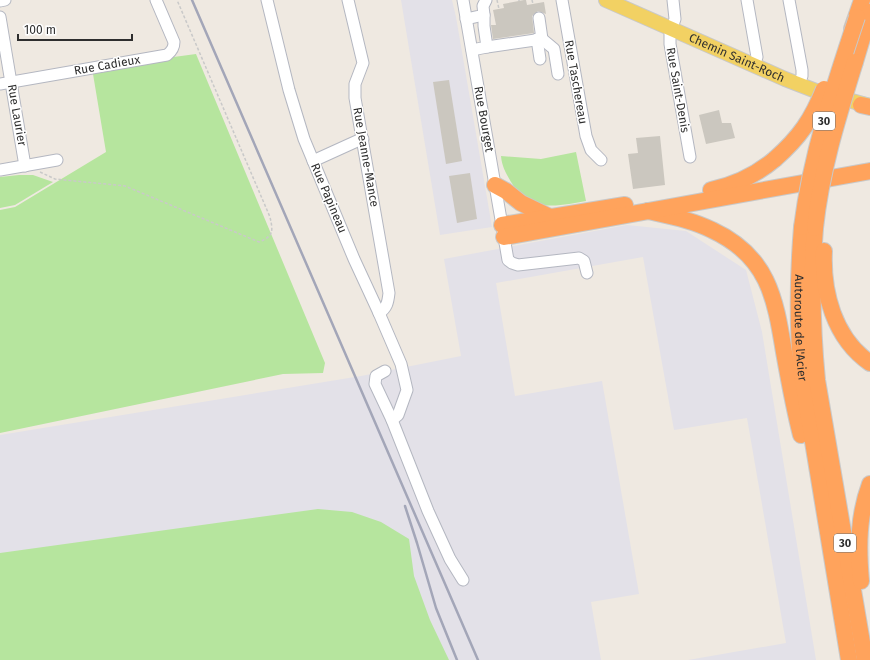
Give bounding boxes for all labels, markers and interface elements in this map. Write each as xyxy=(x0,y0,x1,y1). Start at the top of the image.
scale bar xyxy=(18,16,132,42)
text: 100 m xyxy=(24,23,56,37)
street label: Chemin Saint-Roch xyxy=(687,30,787,85)
street label: Rue Taschereau xyxy=(562,39,590,125)
street label: Rue Saint-Denis xyxy=(664,46,692,134)
street label: Rue Cadieux xyxy=(73,52,141,78)
street label: Rue Laurier xyxy=(5,83,29,147)
street label: Rue Bourget xyxy=(471,85,497,154)
street label: Rue Jeanne-Mance xyxy=(350,106,382,208)
road number: 30 xyxy=(813,112,835,130)
street label: Rue Papineau xyxy=(308,161,350,235)
street label: Autoroute de l'Acier xyxy=(792,274,810,383)
road number: 30 xyxy=(834,534,856,552)

